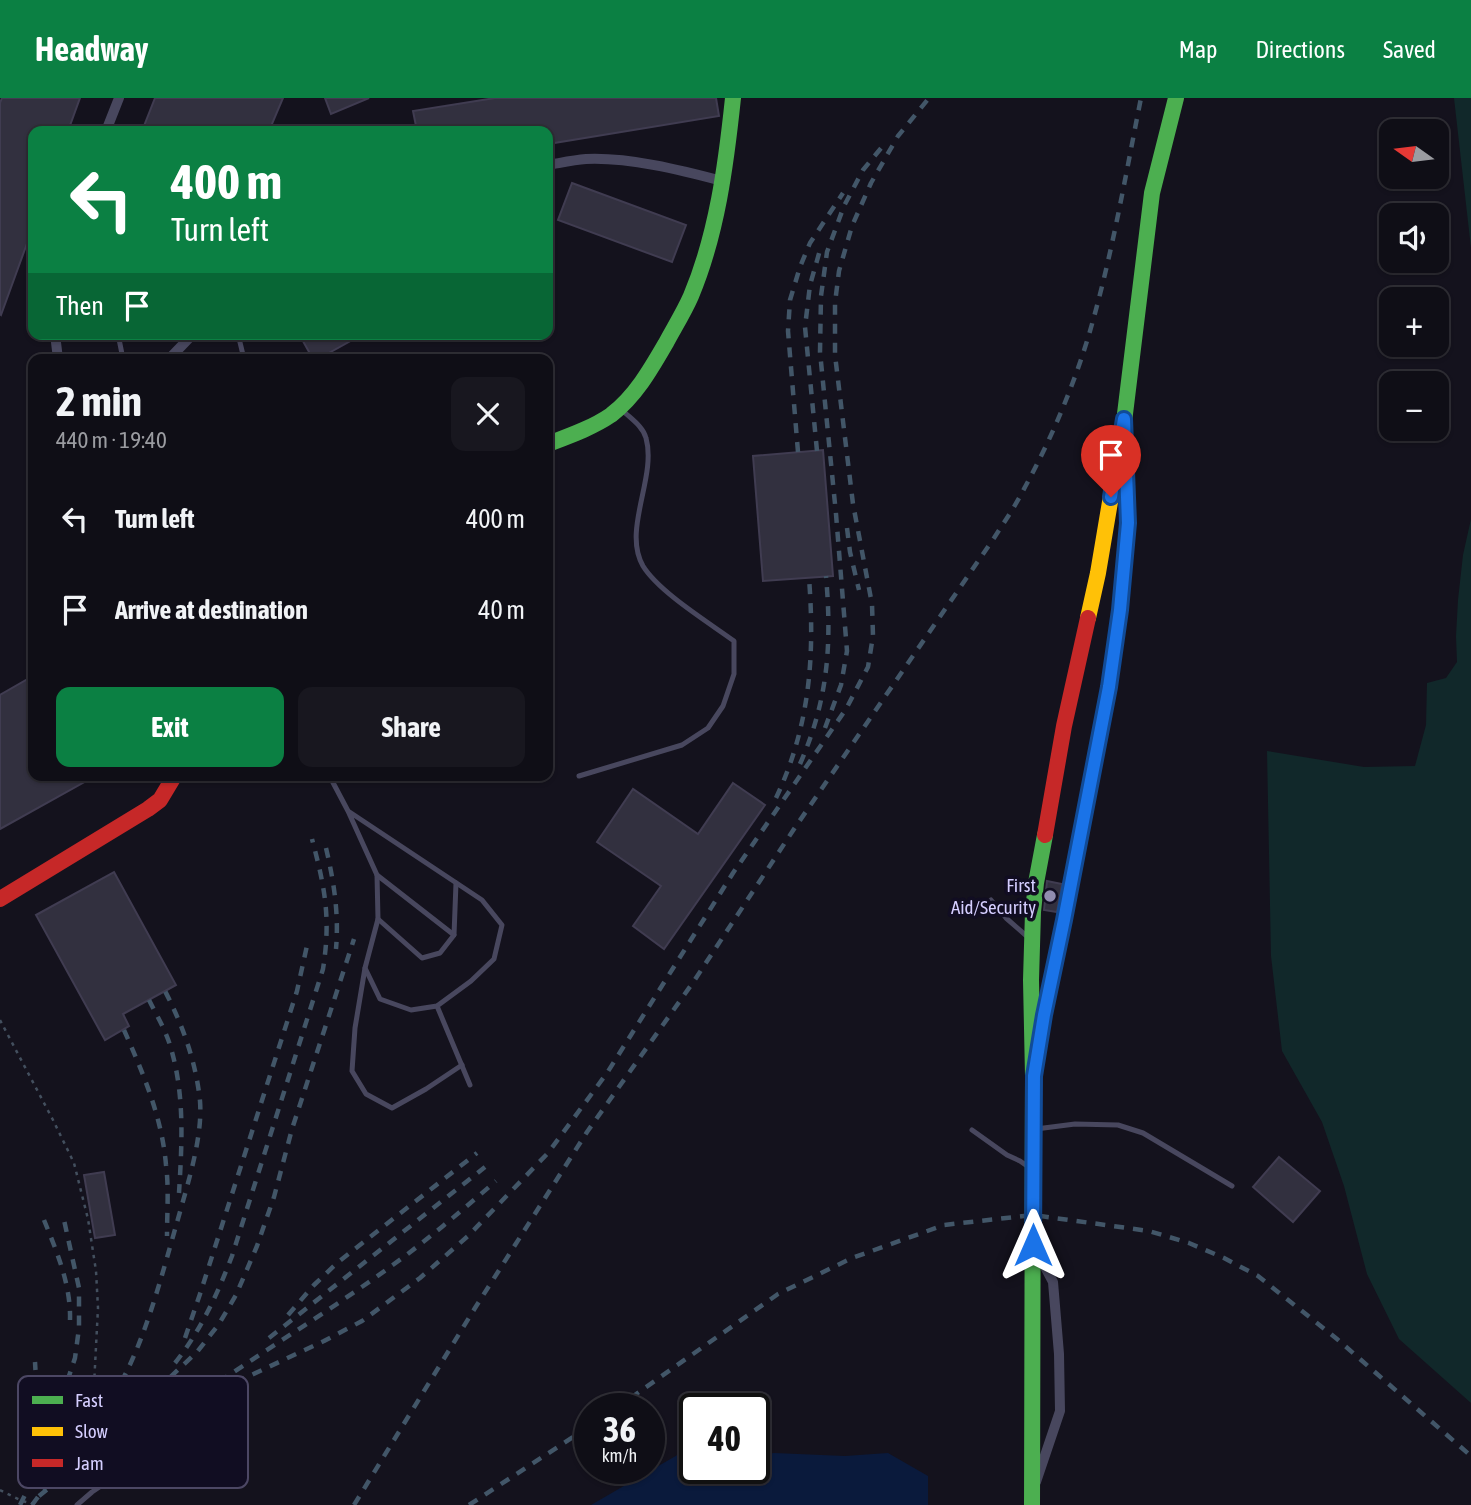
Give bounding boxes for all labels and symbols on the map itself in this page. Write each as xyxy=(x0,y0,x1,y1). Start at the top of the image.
north arrow xyxy=(1379,119,1449,189)
pin xyxy=(1081,425,1141,497)
place label: First Aid/Security xyxy=(951,874,1036,918)
marker: First Aid/Security xyxy=(1042,888,1058,904)
position arrow xyxy=(996,1208,1070,1282)
legend xyxy=(18,1376,248,1488)
text: Fast xyxy=(75,1389,103,1411)
speed limit sign: 40 xyxy=(679,1393,770,1484)
text: Slow xyxy=(75,1420,109,1442)
text: Jam xyxy=(75,1452,104,1474)

